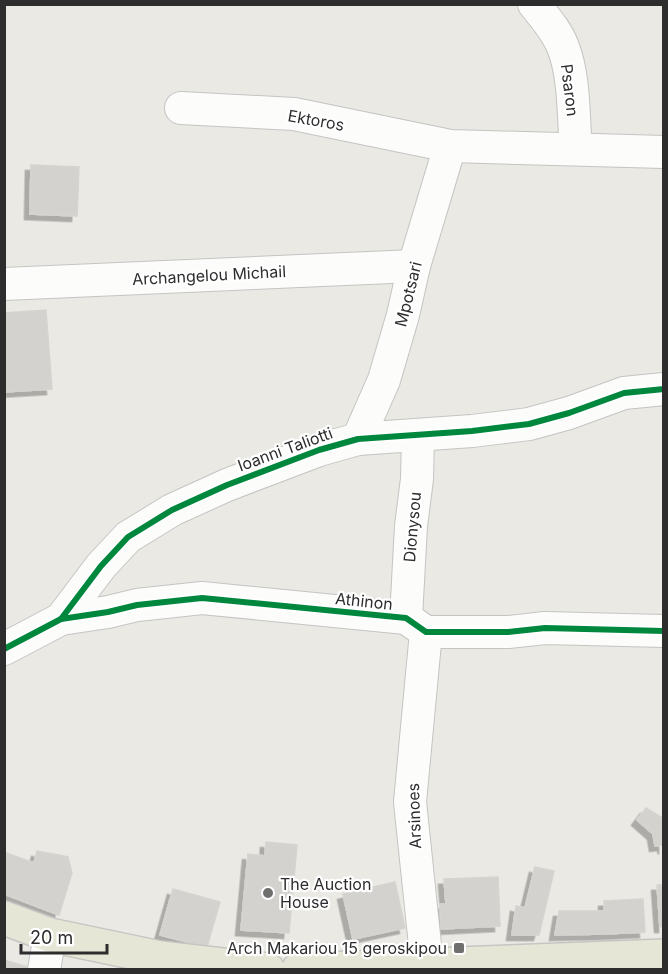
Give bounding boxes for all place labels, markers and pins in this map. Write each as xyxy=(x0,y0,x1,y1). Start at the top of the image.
place label: The Auction House xyxy=(280,874,371,912)
marker: The Auction House xyxy=(261,886,275,900)
place label: Arch Makariou 15 geroskipou xyxy=(227,938,447,958)
marker: Arch Makariou 15 geroskipou xyxy=(452,941,466,955)

